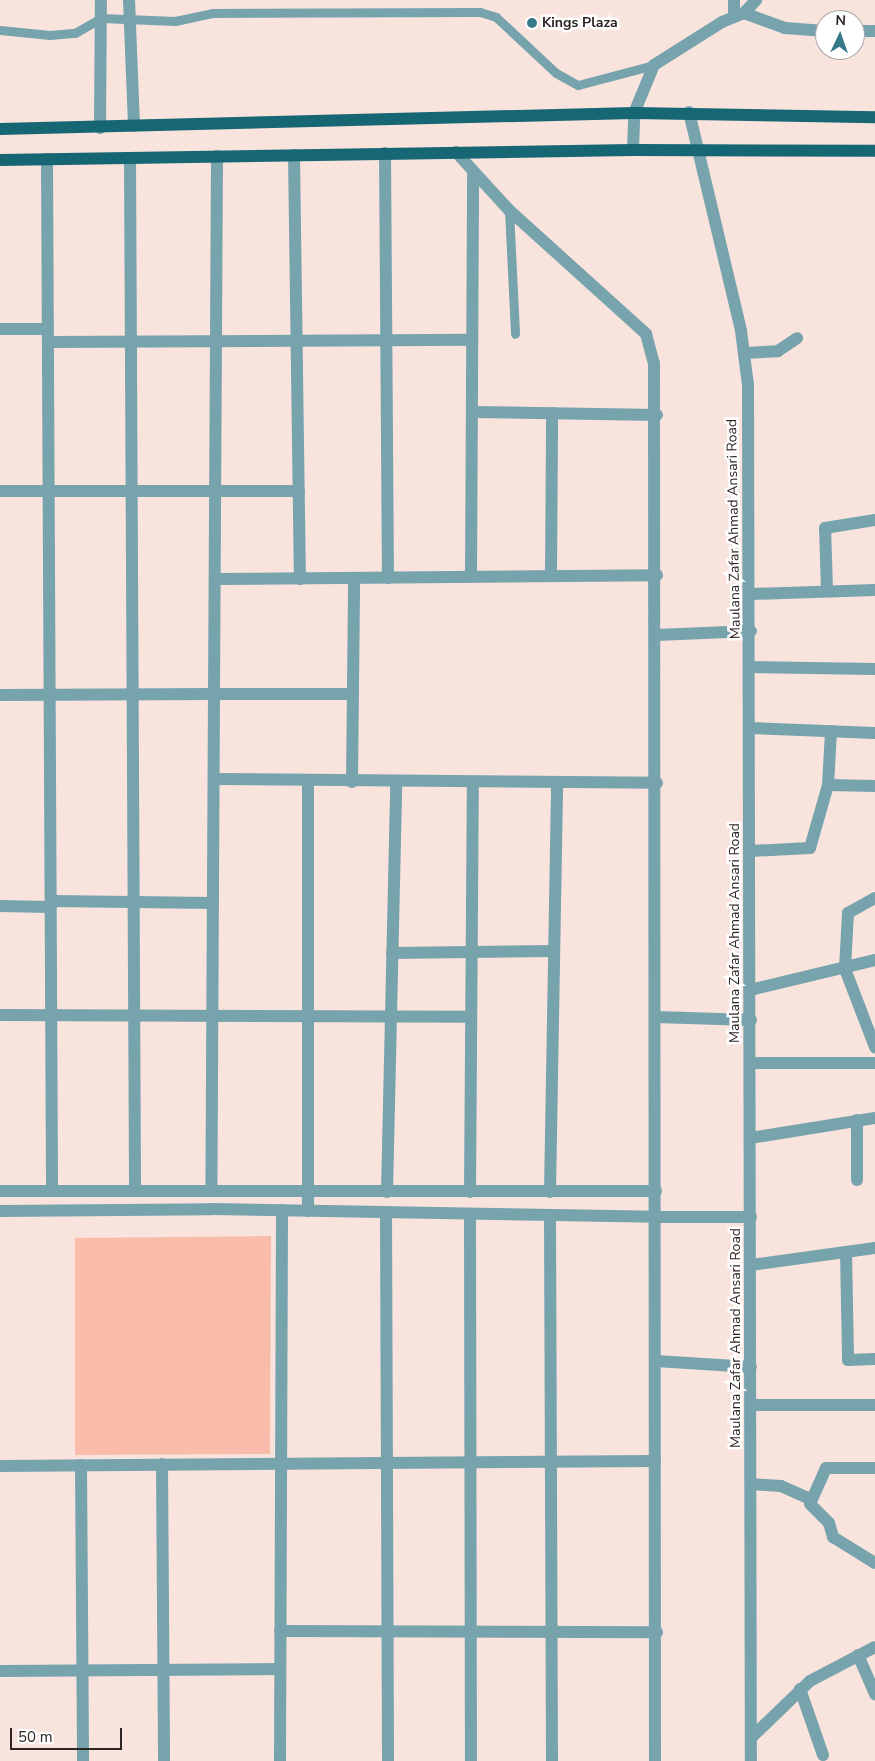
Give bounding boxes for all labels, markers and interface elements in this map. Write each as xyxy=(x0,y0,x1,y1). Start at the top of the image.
north arrow xyxy=(815,10,865,60)
text: N xyxy=(835,11,846,30)
place label: Kings Plaza xyxy=(542,15,618,31)
marker: Kings Plaza xyxy=(526,17,538,29)
street label: Maulana Zafar Ahmad Ansari Road xyxy=(724,419,744,639)
street label: Maulana Zafar Ahmad Ansari Road xyxy=(727,823,743,1043)
street label: Maulana Zafar Ahmad Ansari Road xyxy=(728,1228,744,1448)
scale bar xyxy=(12,1718,125,1750)
text: 50 m xyxy=(18,1727,53,1747)

